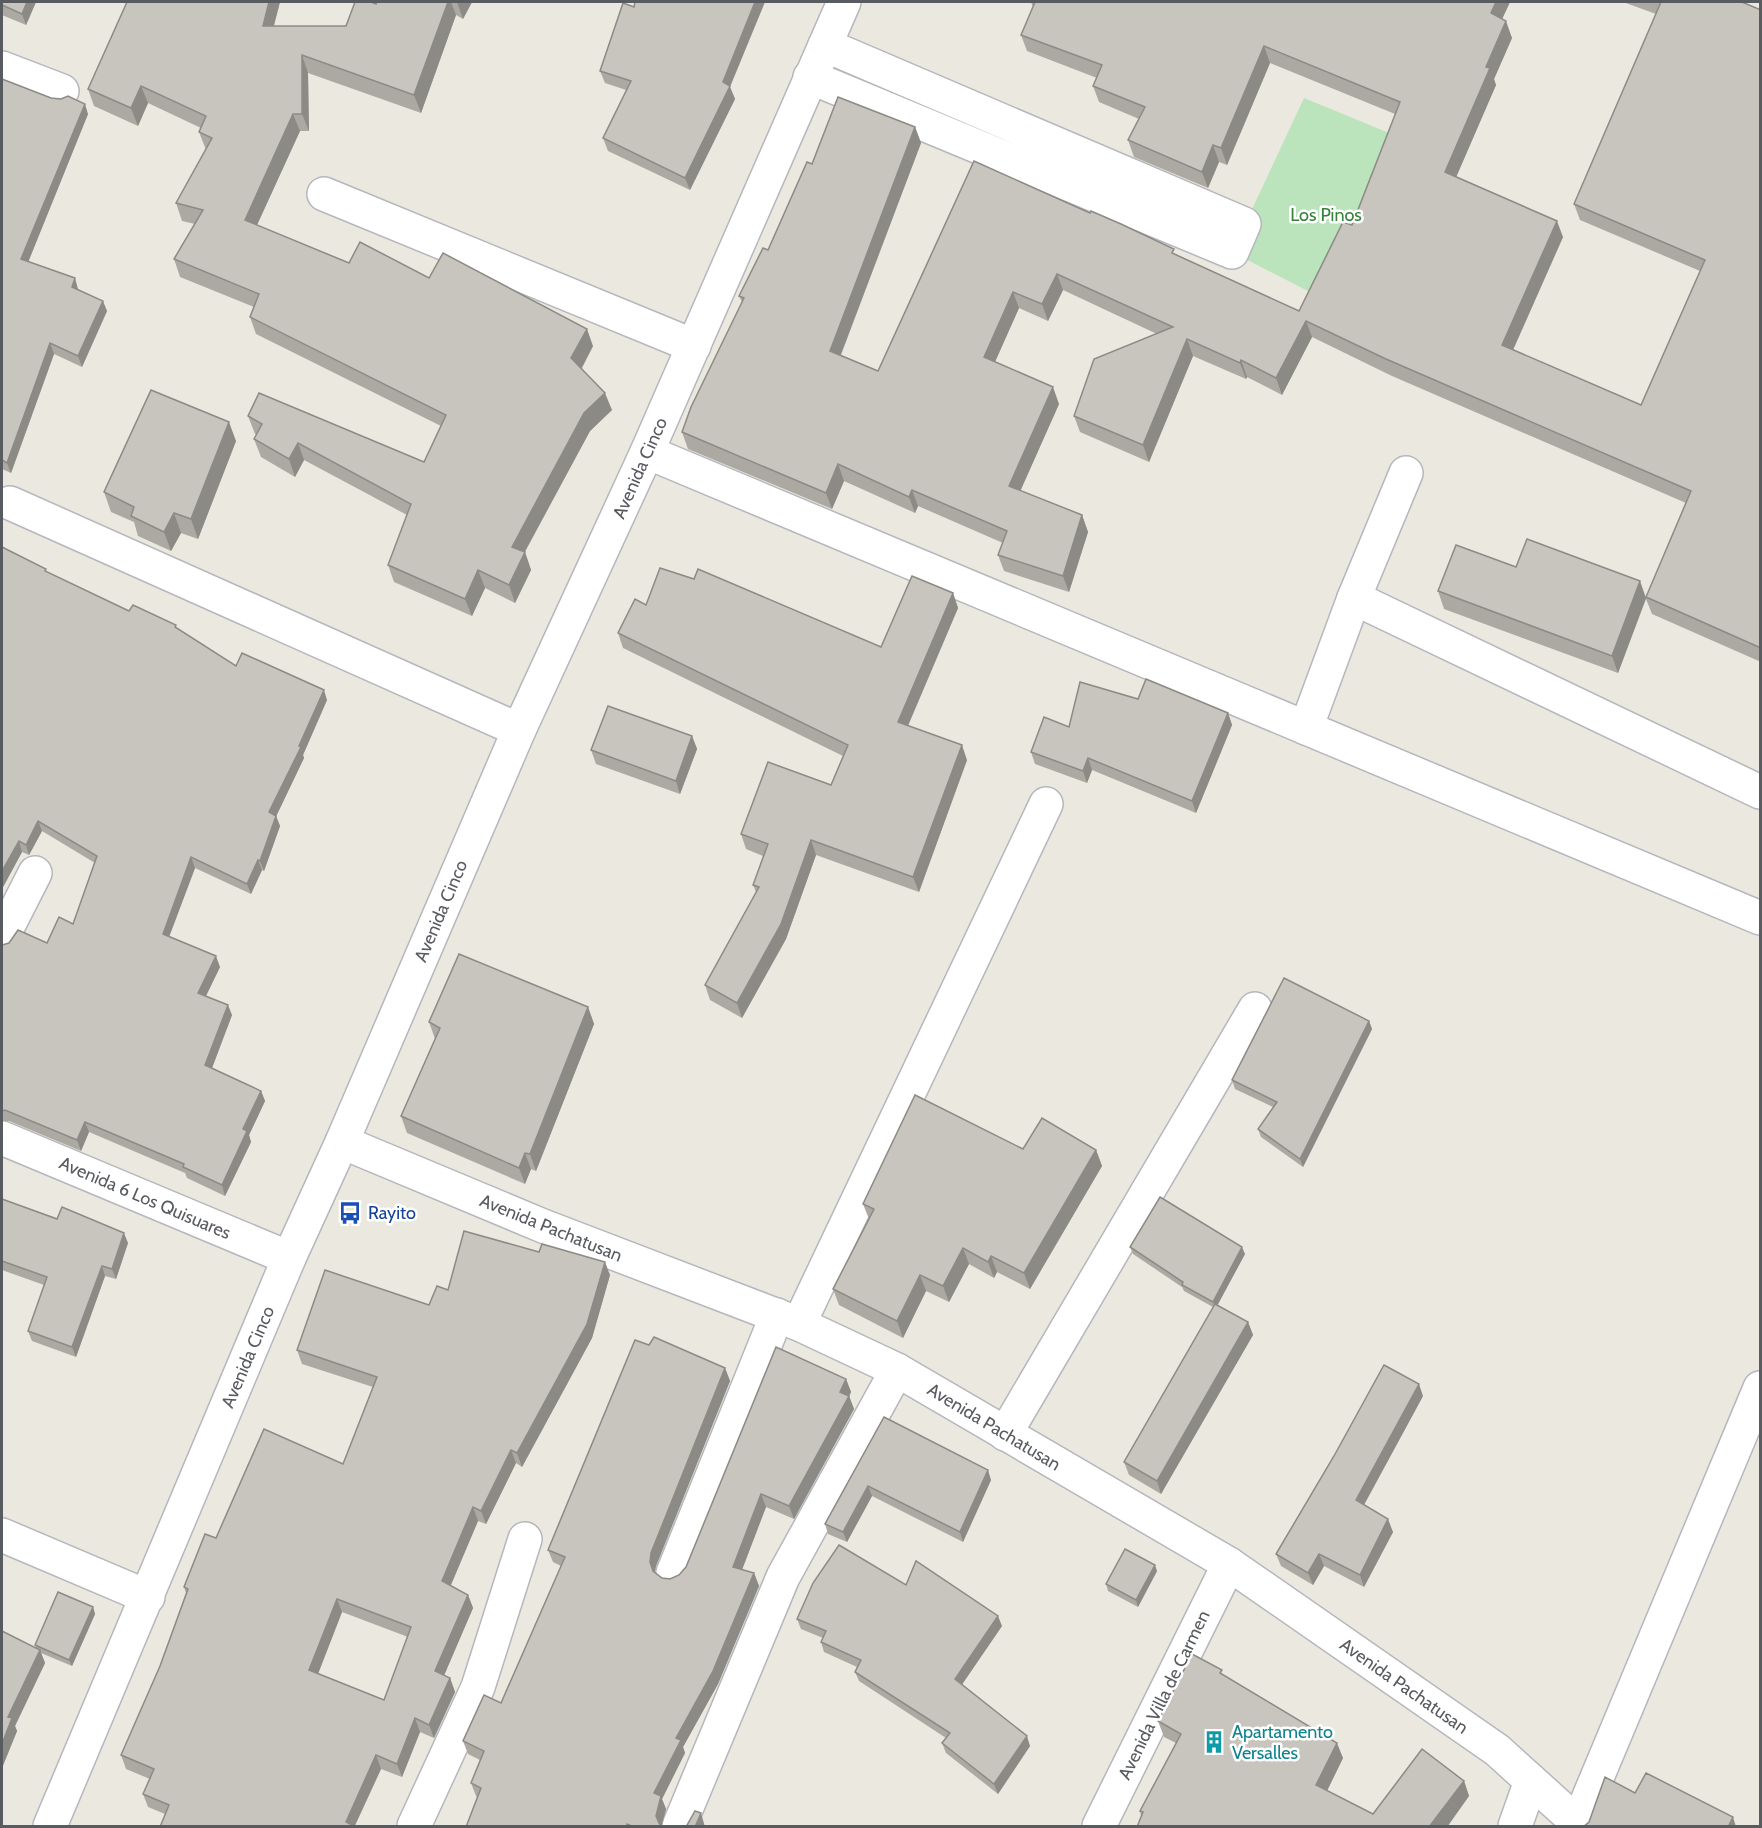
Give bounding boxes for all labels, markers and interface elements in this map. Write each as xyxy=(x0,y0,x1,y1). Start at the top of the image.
park label: Los Pinos xyxy=(1290,204,1362,226)
street label: Avenida Cinco xyxy=(608,414,672,522)
street label: Avenida Cinco xyxy=(410,857,472,965)
street label: Avenida 6 Los Quisuares xyxy=(56,1152,234,1244)
street label: Avenida Pachatusan xyxy=(477,1189,625,1267)
bus stop icon: Rayito xyxy=(337,1200,363,1226)
place label: Rayito xyxy=(368,1202,416,1224)
street label: Avenida Cinco xyxy=(217,1303,279,1411)
street label: Avenida Pachatusan xyxy=(923,1379,1065,1475)
street label: Avenida Villa de Carmen xyxy=(1113,1607,1215,1783)
street label: Avenida Pachatusan xyxy=(1336,1633,1472,1739)
place label: Apartamento Versalles xyxy=(1232,1721,1333,1764)
building icon: Apartamento Versalles xyxy=(1201,1729,1227,1755)

